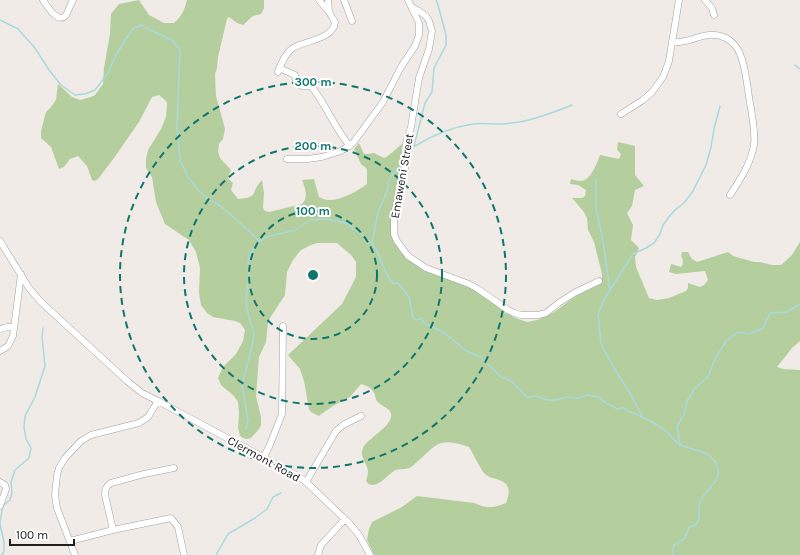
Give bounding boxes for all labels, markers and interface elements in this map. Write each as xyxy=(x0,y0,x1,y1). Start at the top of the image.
text: 300 m xyxy=(294,75,332,89)
street label: Emaweni Street xyxy=(388,132,416,220)
text: 200 m xyxy=(295,139,331,153)
text: 100 m xyxy=(296,204,330,218)
centre of rings xyxy=(306,268,320,282)
street label: Clermont Road xyxy=(225,433,303,485)
scale bar xyxy=(10,521,74,547)
text: 100 m xyxy=(16,528,48,542)

